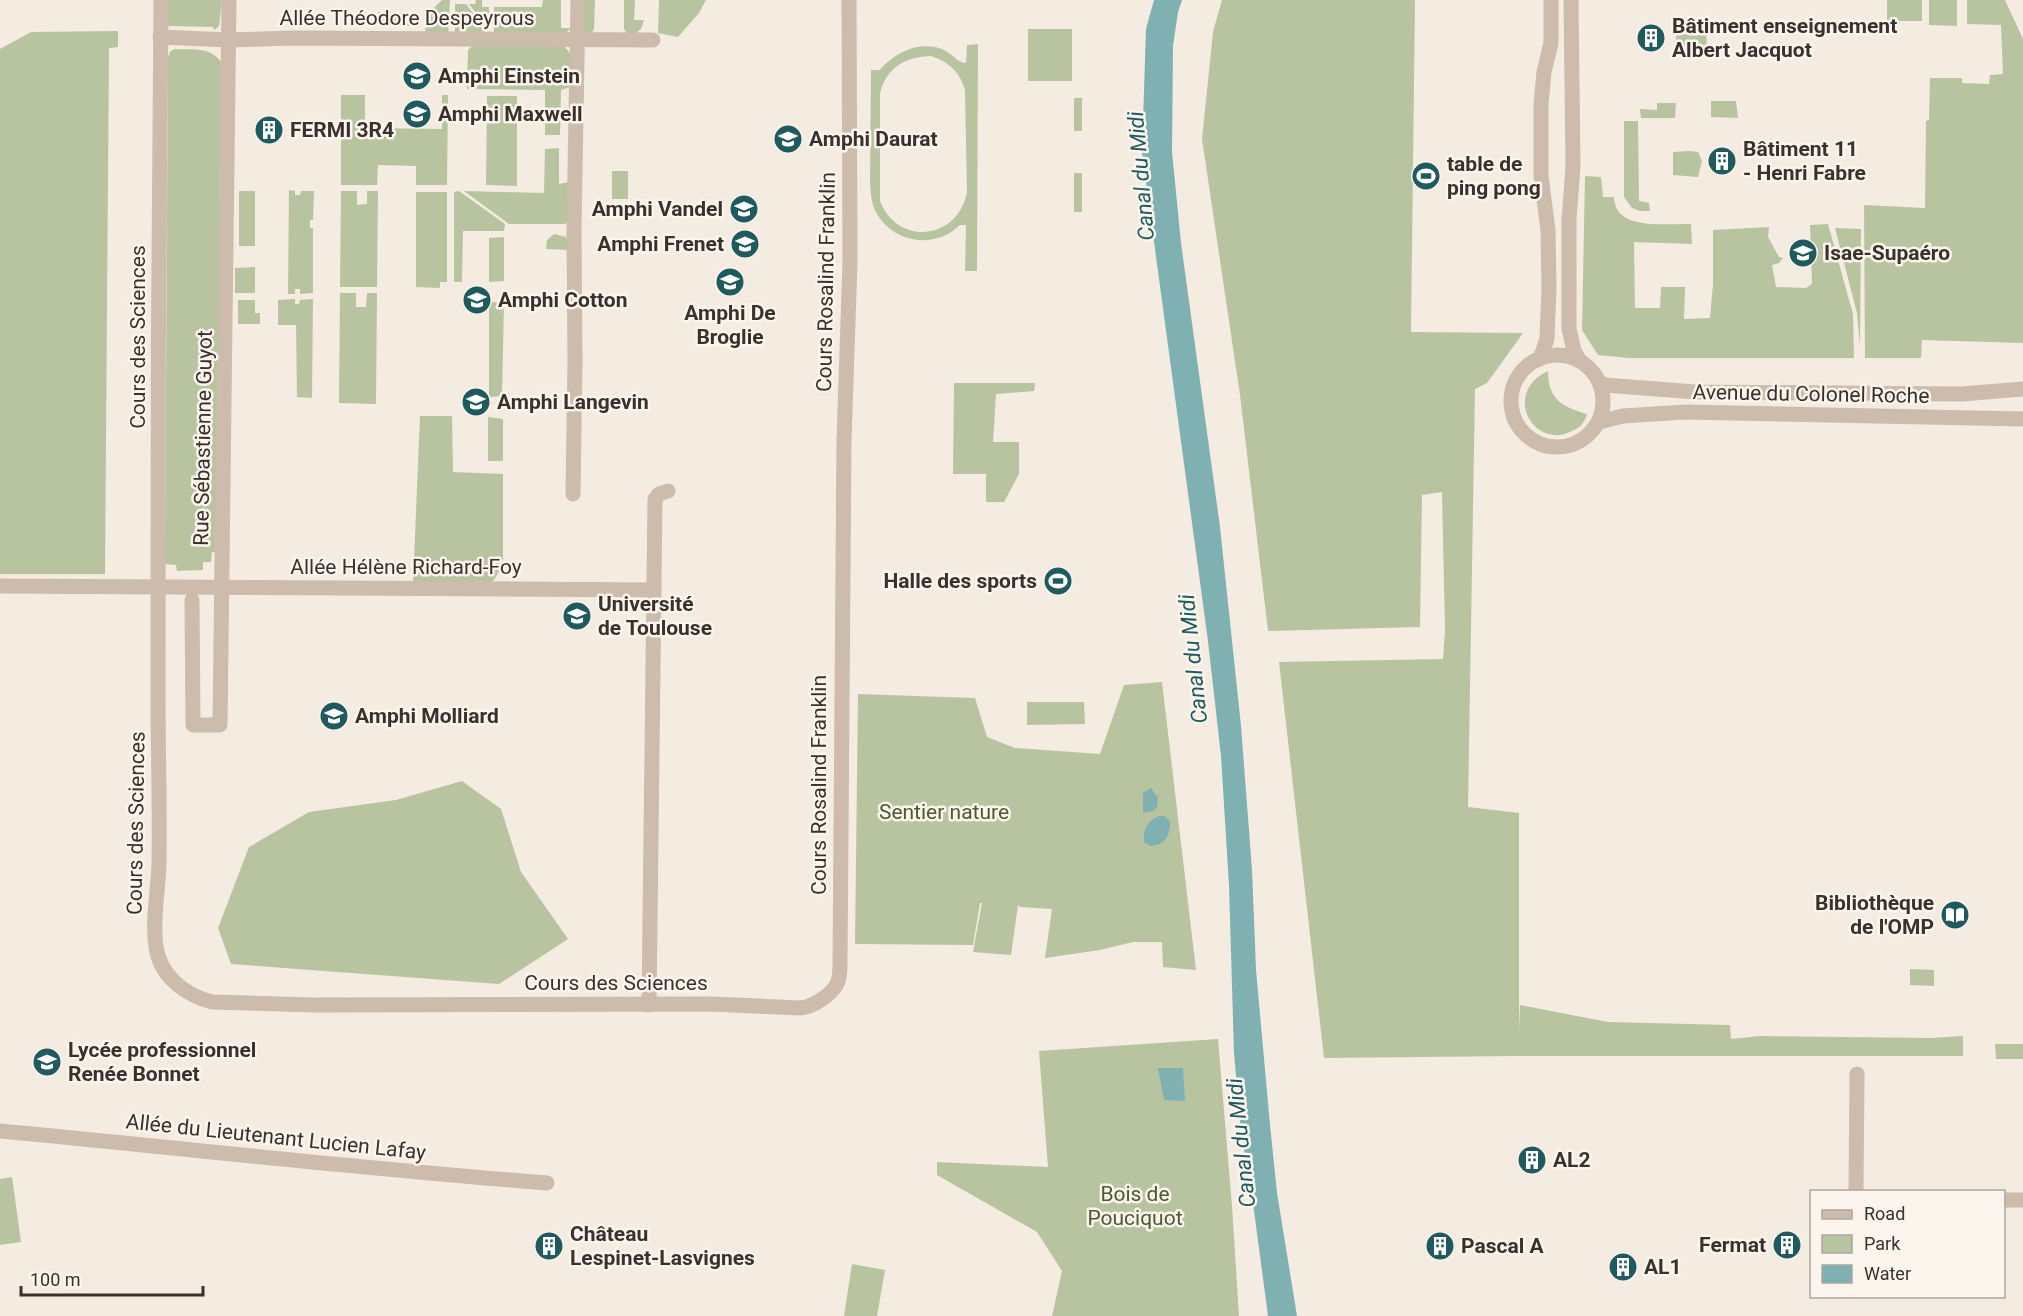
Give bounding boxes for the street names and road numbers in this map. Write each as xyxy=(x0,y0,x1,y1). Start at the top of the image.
street label: Allée Théodore Despeyrous xyxy=(279,6,535,30)
street label: Cours Rosalind Franklin xyxy=(812,172,840,392)
street label: Cours des Sciences xyxy=(126,245,150,429)
street label: Rue Sébastienne Guyot xyxy=(189,330,217,546)
street label: Avenue du Colonel Roche xyxy=(1692,380,1930,408)
street label: Allée Hélène Richard-Foy xyxy=(290,555,522,579)
street label: Cours Rosalind Franklin xyxy=(807,675,831,895)
street label: Cours des Sciences xyxy=(122,731,150,915)
street label: Cours des Sciences xyxy=(524,971,708,995)
street label: Allée du Lieutenant Lucien Lafay xyxy=(125,1109,427,1165)

